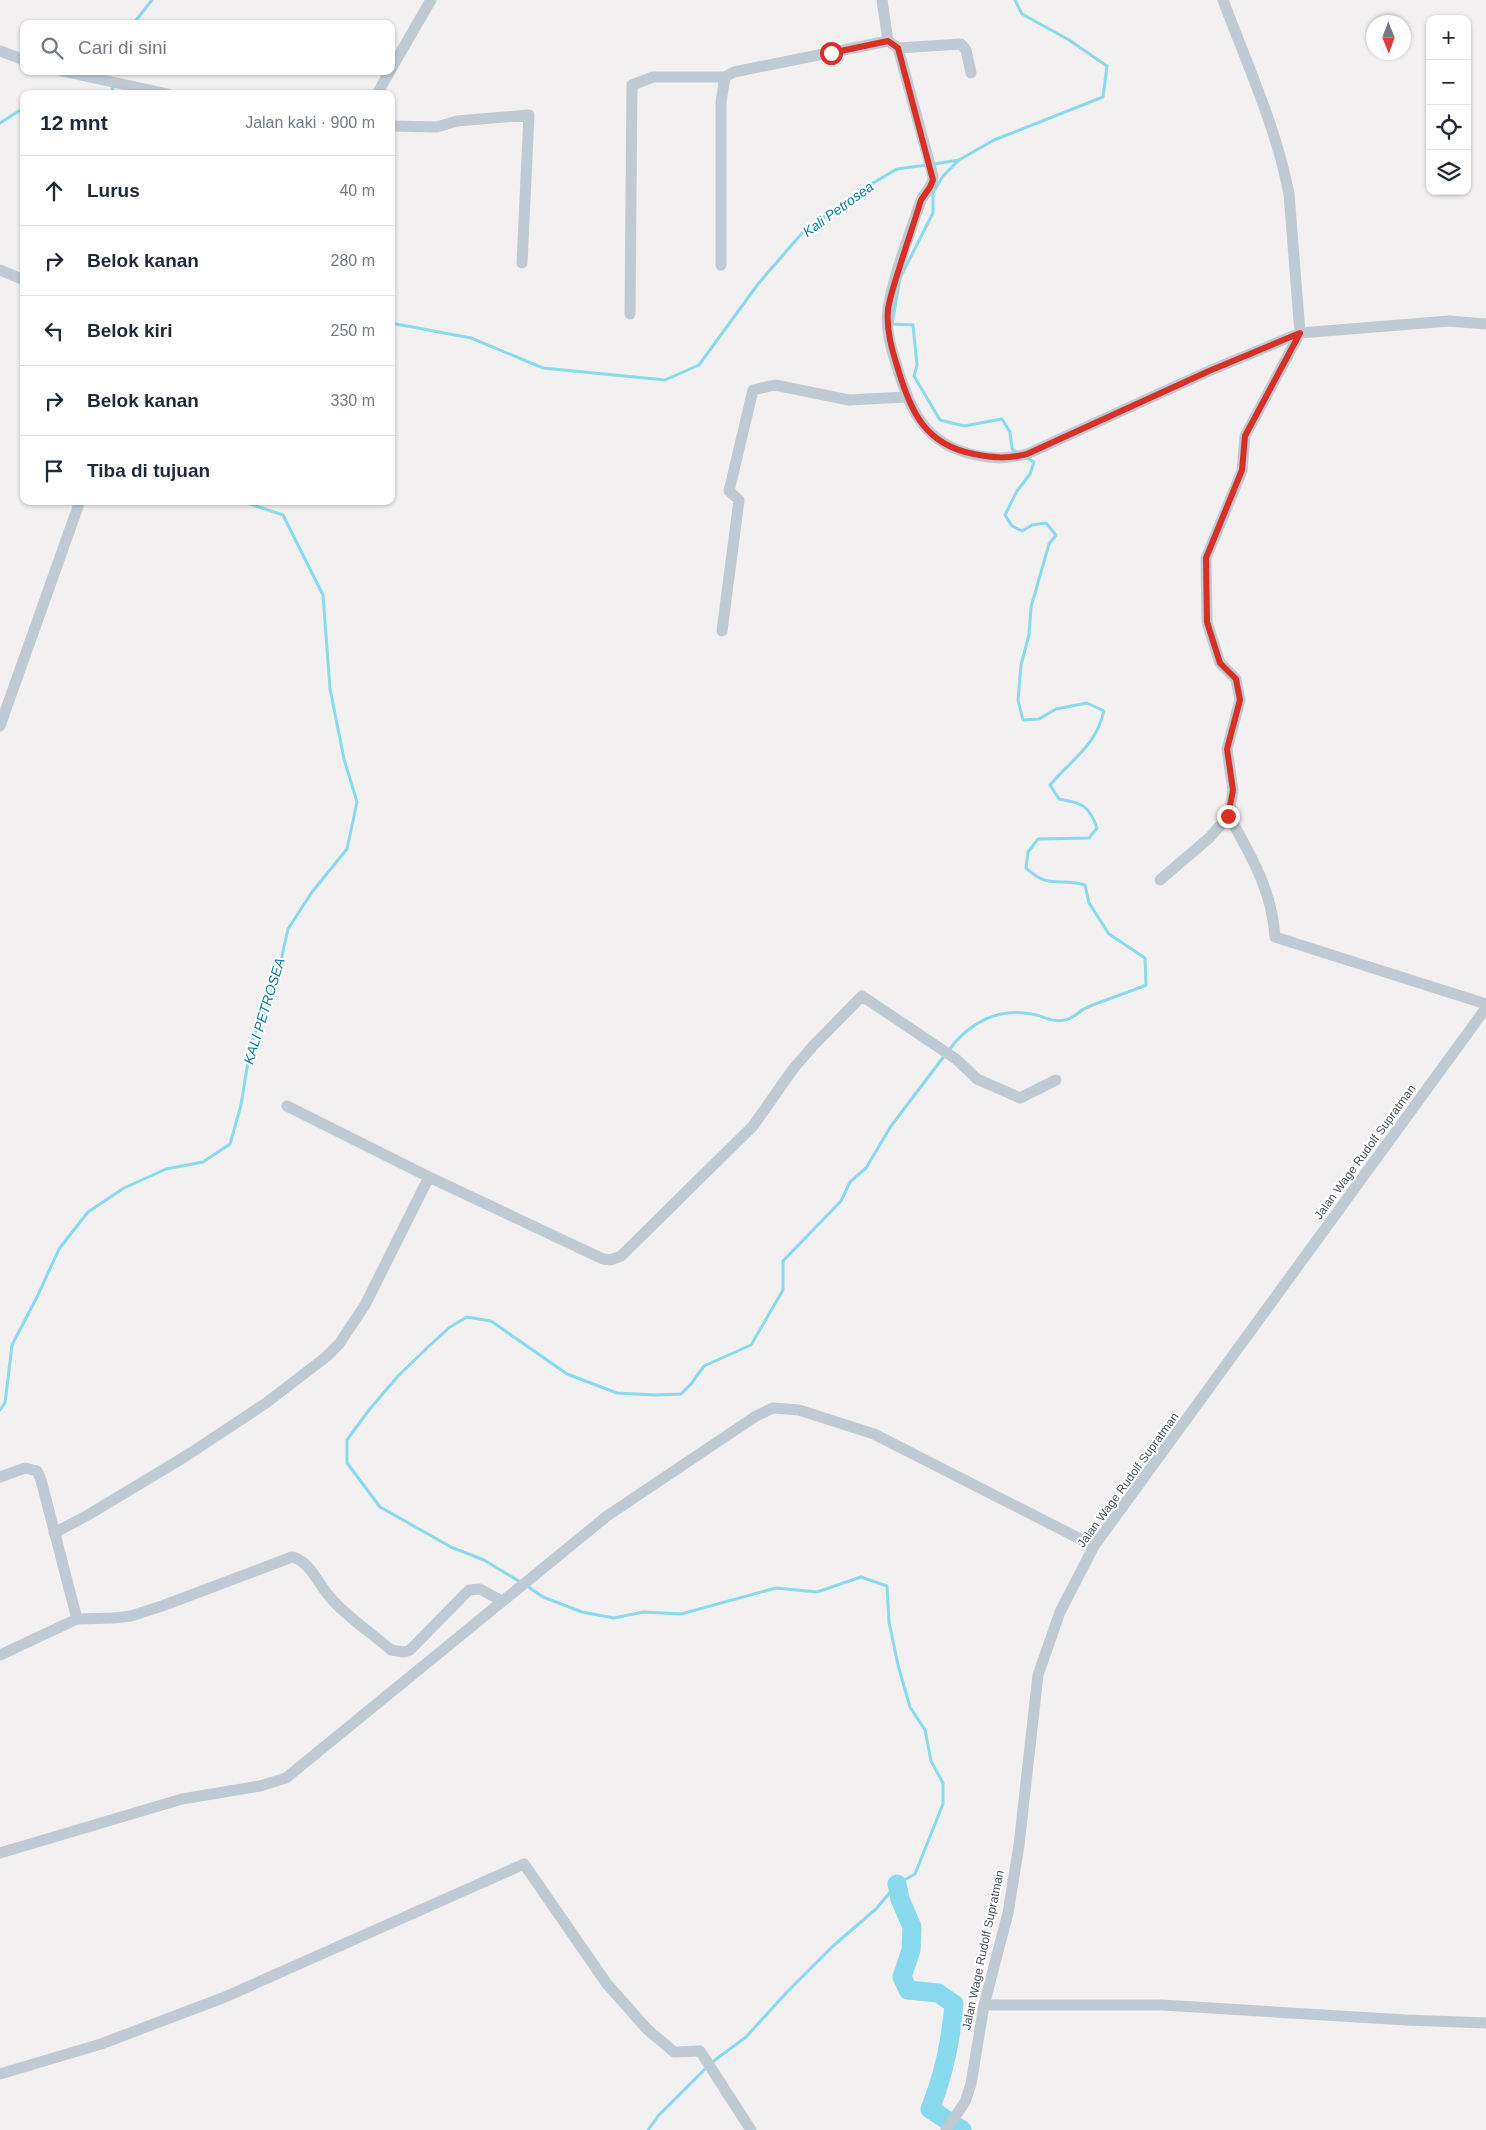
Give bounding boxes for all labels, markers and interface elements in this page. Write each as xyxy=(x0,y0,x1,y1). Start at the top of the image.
north arrow xyxy=(1366,15,1411,60)
map controls xyxy=(1426,15,1471,195)
button: + xyxy=(1426,15,1471,60)
search box xyxy=(20,20,395,75)
icon: search xyxy=(38,34,66,62)
text: Cari di sini xyxy=(78,37,167,58)
route start xyxy=(820,42,843,65)
button: − xyxy=(1426,60,1471,105)
button: locate xyxy=(1426,105,1471,150)
text: 12 mnt xyxy=(40,111,108,134)
text: Jalan kaki · 900 m xyxy=(245,114,375,131)
button: layers xyxy=(1426,150,1471,195)
icon: ahead xyxy=(40,177,68,205)
water label: Kali Petrosea xyxy=(800,178,877,240)
text: Lurus xyxy=(87,180,140,201)
text: 40 m xyxy=(339,182,375,199)
icon: right xyxy=(40,247,68,275)
text: Belok kanan xyxy=(87,250,199,271)
text: 280 m xyxy=(331,252,375,269)
icon: left xyxy=(40,317,68,345)
text: Belok kiri xyxy=(87,320,173,341)
text: 250 m xyxy=(331,322,375,339)
icon: right xyxy=(40,387,68,415)
text: Belok kanan xyxy=(87,390,199,411)
text: 330 m xyxy=(331,392,375,409)
icon: arrive xyxy=(40,457,68,485)
text: Tiba di tujuan xyxy=(87,460,210,481)
route end xyxy=(1217,805,1240,828)
water label: KALI PETROSEA xyxy=(240,956,288,1066)
street label: Jalan Wage Rudolf Supratman xyxy=(1311,1082,1419,1222)
street label: Jalan Wage Rudolf Supratman xyxy=(1074,1410,1182,1550)
street label: Jalan Wage Rudolf Supratman xyxy=(959,1869,1007,2031)

